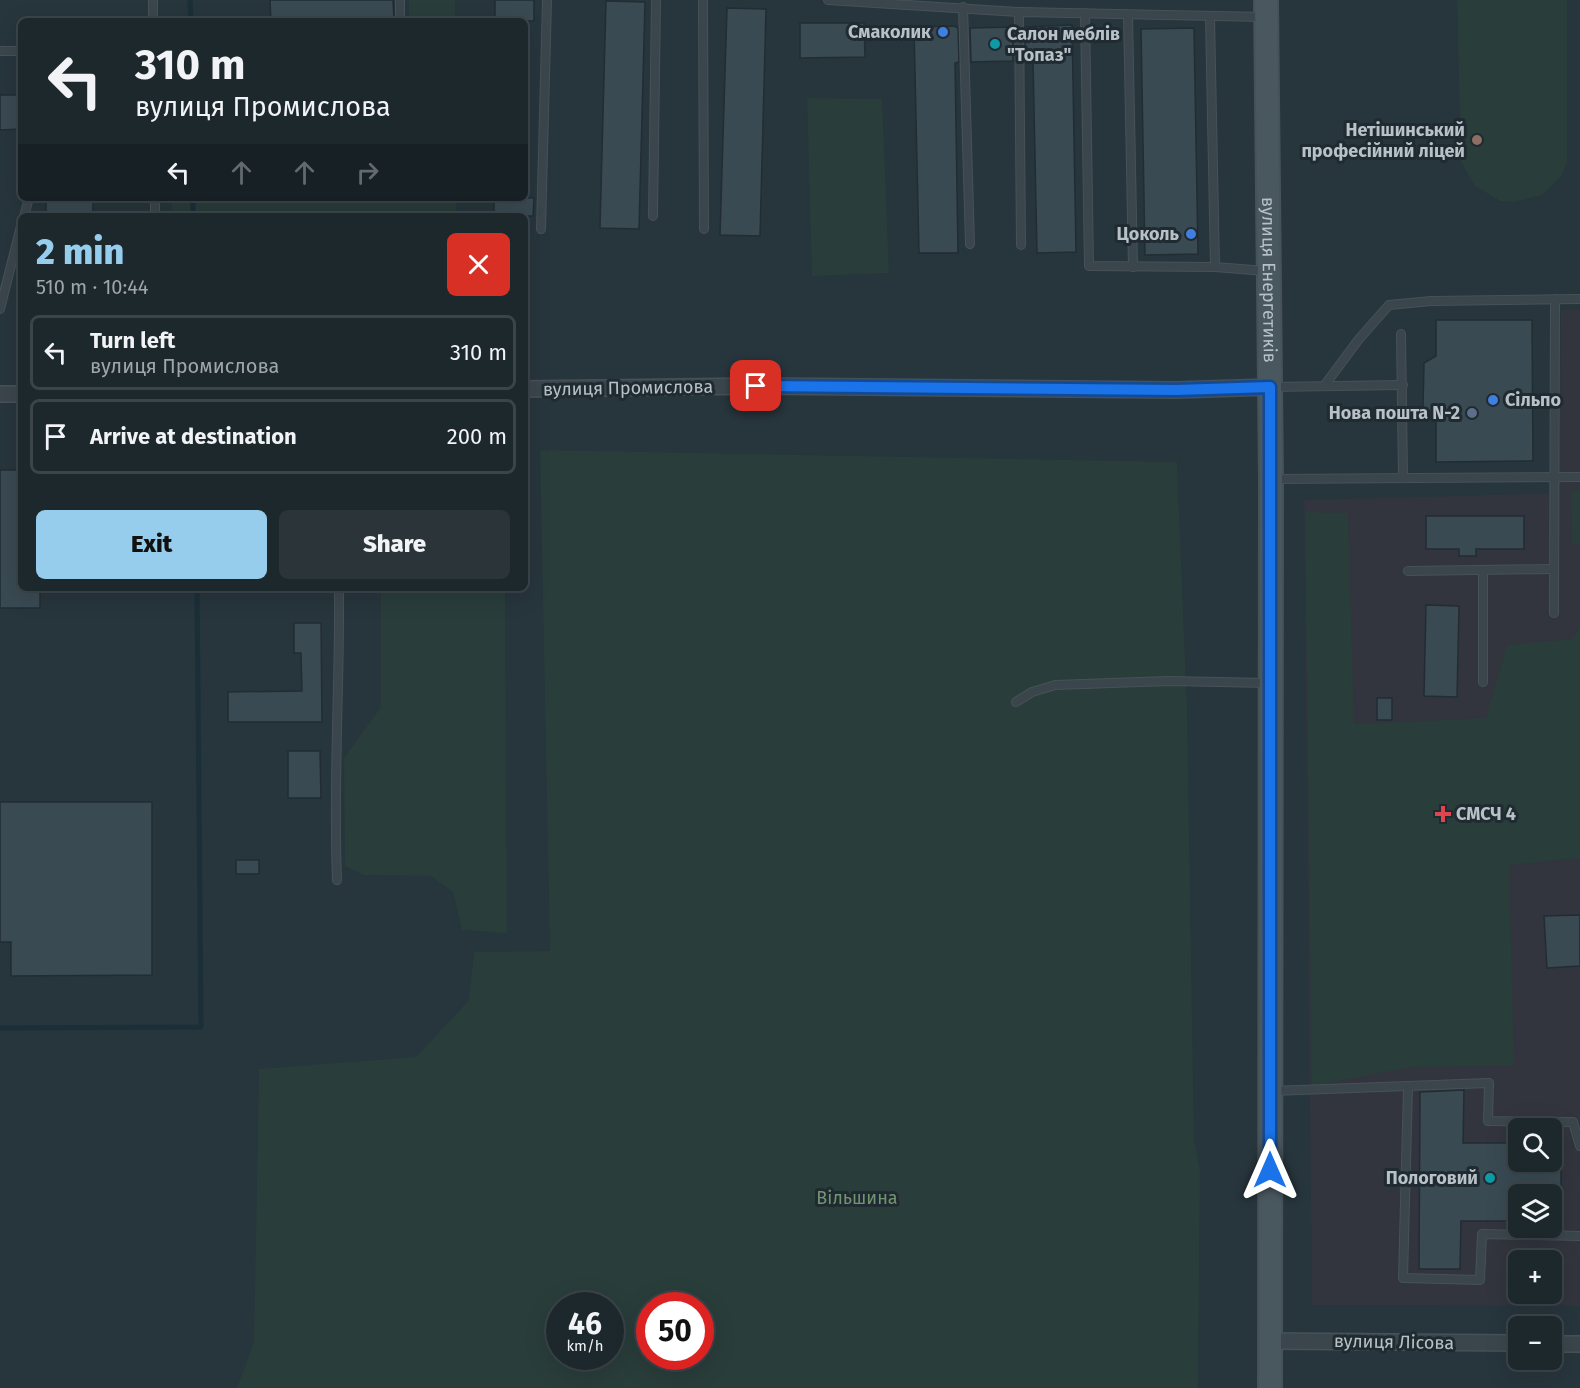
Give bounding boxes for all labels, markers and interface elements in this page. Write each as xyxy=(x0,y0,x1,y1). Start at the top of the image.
place label: Смаколик xyxy=(848,21,931,43)
place label: Салон меблів "Топаз" xyxy=(1007,23,1120,66)
marker: Смаколик xyxy=(936,25,950,39)
marker: Салон меблів "Топаз" xyxy=(988,37,1002,51)
text: 310 m xyxy=(135,40,245,90)
icon: left xyxy=(36,42,114,120)
text: вулиця Промислова xyxy=(135,91,391,123)
place label: Нетішинський професійний ліцей xyxy=(1301,119,1465,162)
marker: Нетішинський професійний ліцей xyxy=(1470,133,1484,147)
icon: left xyxy=(162,156,195,189)
icon: ahead xyxy=(225,156,258,189)
icon: ahead xyxy=(288,156,321,189)
icon: right xyxy=(351,156,384,189)
street label: вулиця Енергетиків xyxy=(1257,197,1281,363)
place label: Цоколь xyxy=(1117,223,1180,245)
marker: Цоколь xyxy=(1184,227,1198,241)
text: 2 min xyxy=(36,230,124,274)
button: close xyxy=(447,233,510,296)
text: 510 m · 10:44 xyxy=(36,275,148,299)
text: Turn left xyxy=(90,327,175,354)
icon: left xyxy=(39,336,72,369)
text: 310 m xyxy=(450,339,507,366)
text: вулиця Промислова xyxy=(90,354,279,378)
pin xyxy=(730,360,781,411)
icon: arrive xyxy=(739,369,772,402)
street label: вулиця Промислова xyxy=(543,376,713,400)
place label: Сільпо xyxy=(1505,389,1561,411)
marker: Сільпо xyxy=(1486,393,1500,407)
place label: Нова пошта N-2 xyxy=(1329,402,1460,424)
marker: Нова пошта N-2 xyxy=(1465,406,1479,420)
icon: arrive xyxy=(39,420,72,453)
text: Arrive at destination xyxy=(90,423,297,450)
text: 200 m xyxy=(447,423,507,450)
button: Exit xyxy=(36,510,267,579)
button: Share xyxy=(279,510,510,579)
place label: СМСЧ 4 xyxy=(1456,803,1516,825)
marker: СМСЧ 4 xyxy=(1434,805,1452,823)
map controls xyxy=(1508,1118,1562,1370)
button: search xyxy=(1508,1118,1562,1172)
position arrow xyxy=(1238,1138,1302,1202)
place label: Пологовий xyxy=(1386,1167,1478,1189)
marker: Пологовий xyxy=(1483,1171,1497,1185)
button: layers xyxy=(1508,1184,1562,1238)
park label: Вільшина xyxy=(816,1187,898,1209)
button: + xyxy=(1508,1250,1562,1304)
speed limit sign: 50 xyxy=(636,1292,714,1370)
text: 46 xyxy=(568,1306,602,1342)
button: − xyxy=(1508,1316,1562,1370)
street label: вулиця Лісова xyxy=(1334,1330,1454,1354)
text: km/h xyxy=(566,1337,604,1355)

